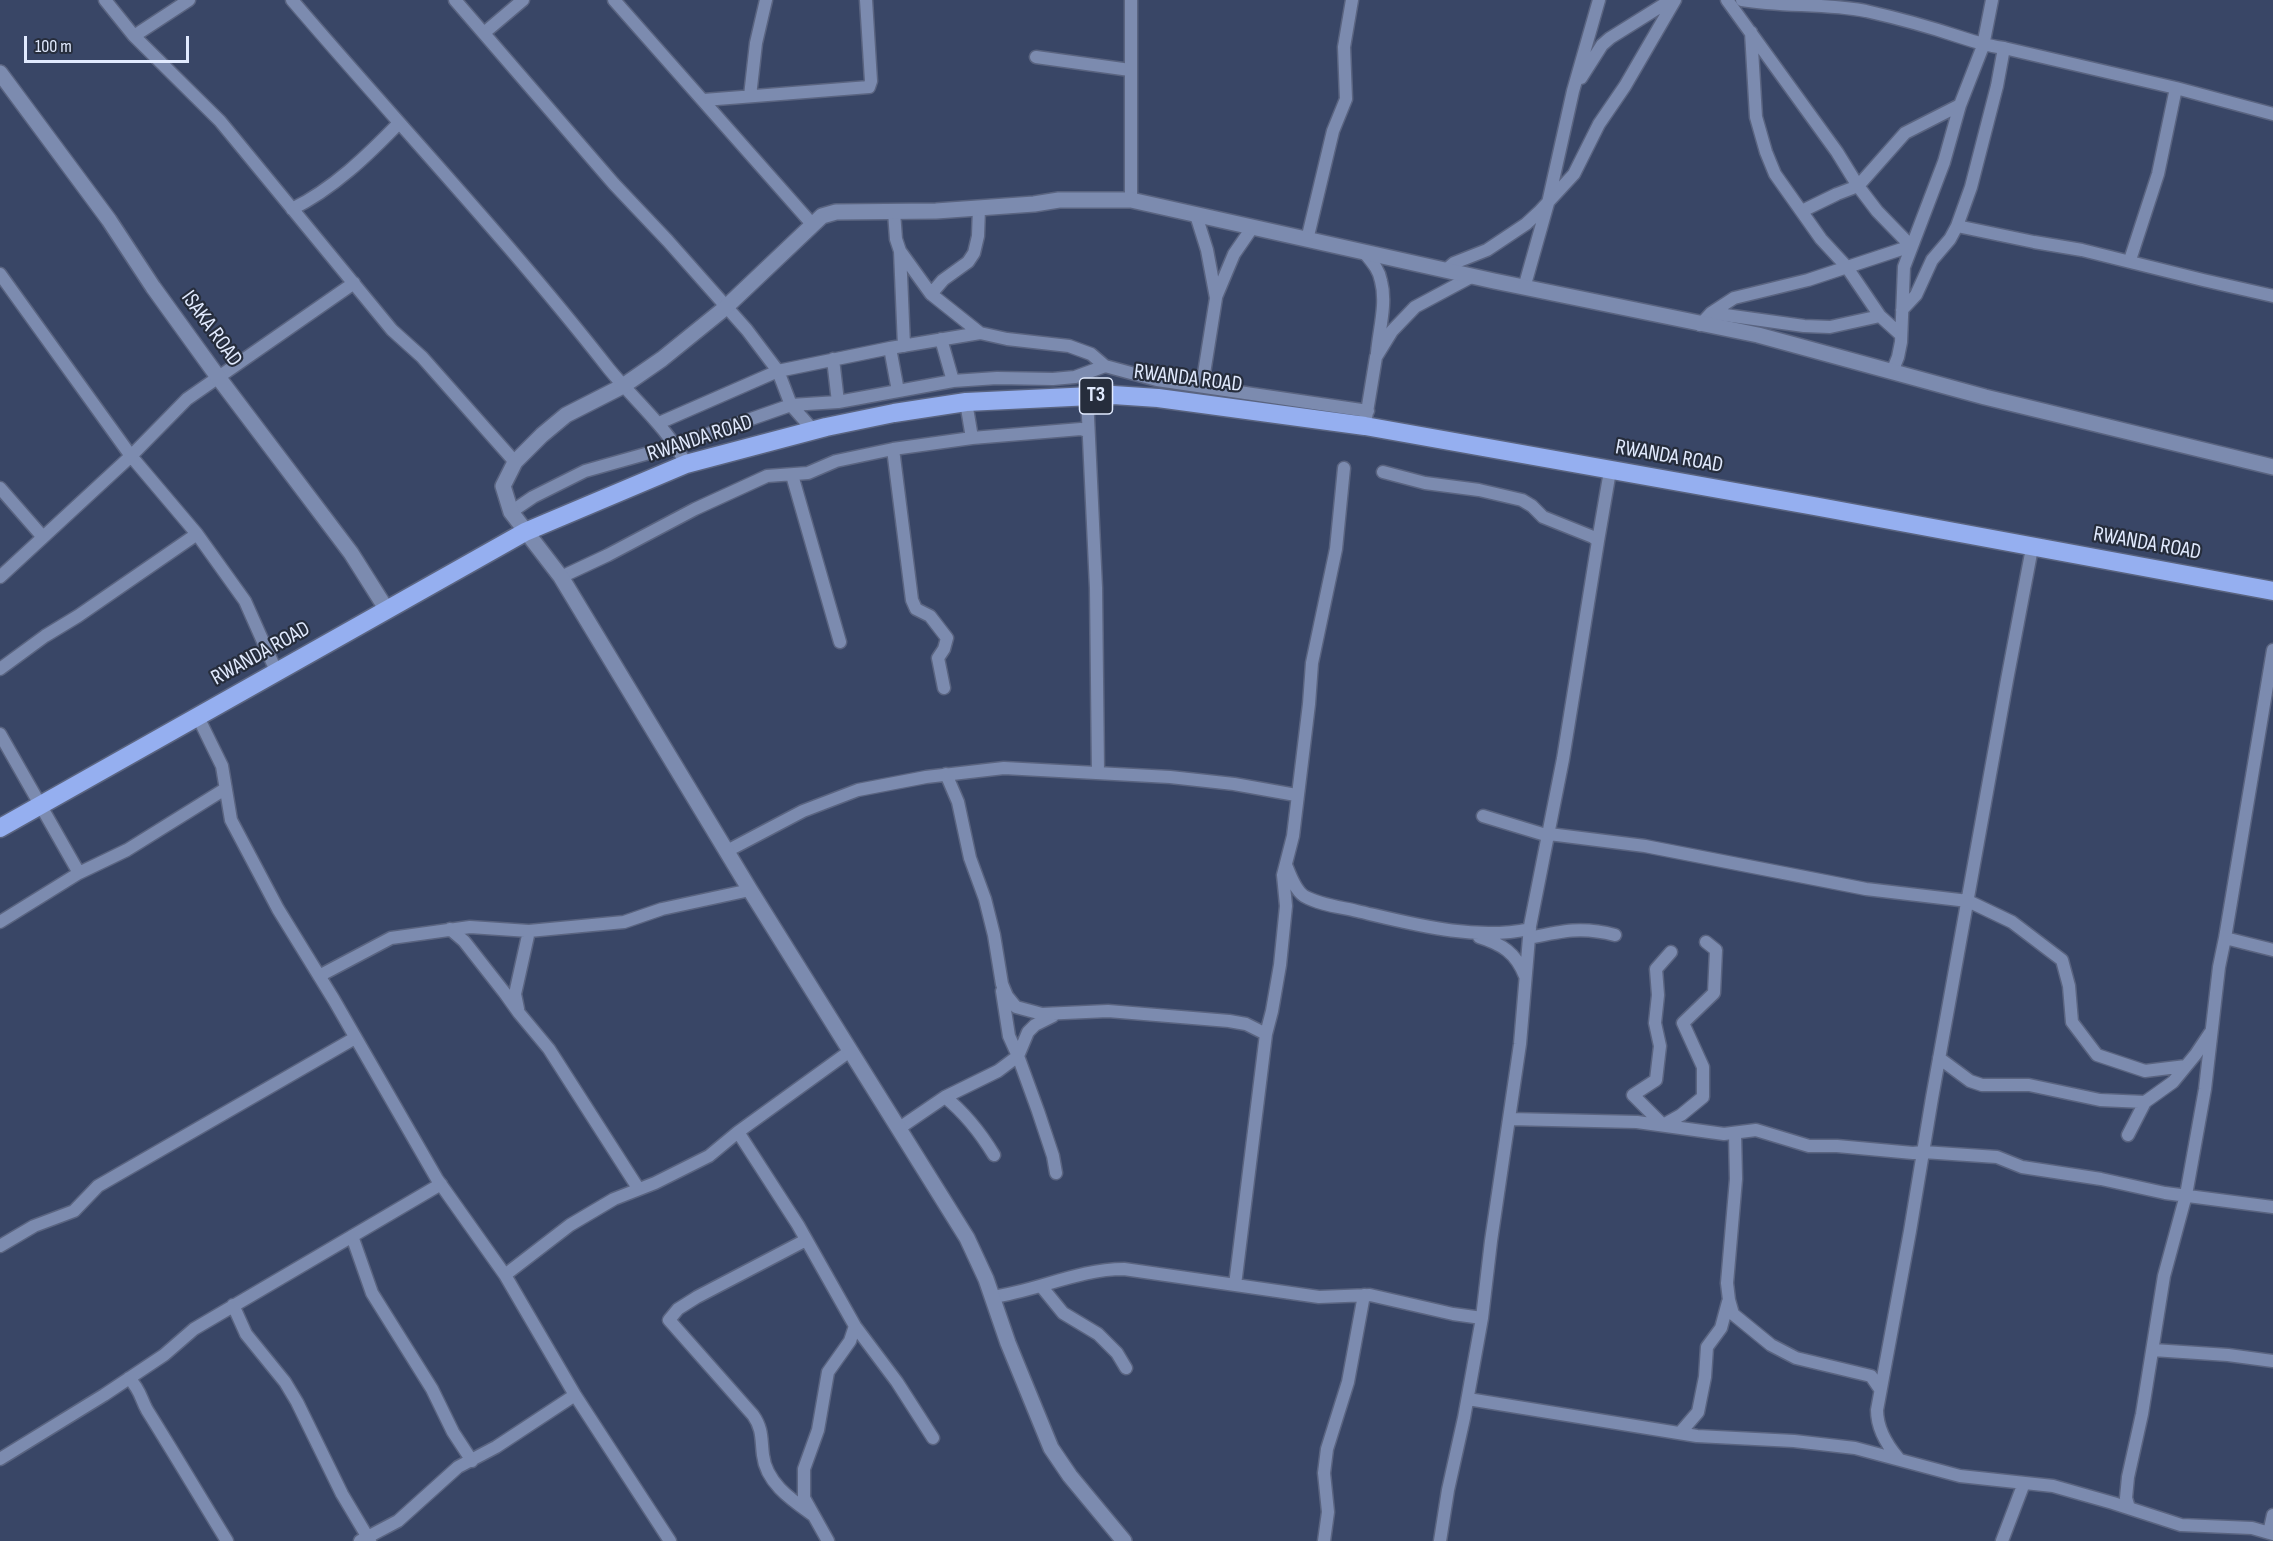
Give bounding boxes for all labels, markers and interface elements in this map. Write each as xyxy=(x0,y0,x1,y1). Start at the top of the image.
scale bar xyxy=(27,24,192,62)
text: 100 m xyxy=(35,36,72,57)
street label: ISAKA ROAD xyxy=(175,286,247,372)
street label: RWANDA ROAD xyxy=(1132,359,1244,399)
road number: T3 xyxy=(1080,378,1112,414)
street label: RWANDA ROAD xyxy=(644,410,756,468)
street label: RWANDA ROAD xyxy=(1613,435,1725,479)
street label: RWANDA ROAD xyxy=(2091,522,2203,566)
street label: RWANDA ROAD xyxy=(207,616,315,692)

